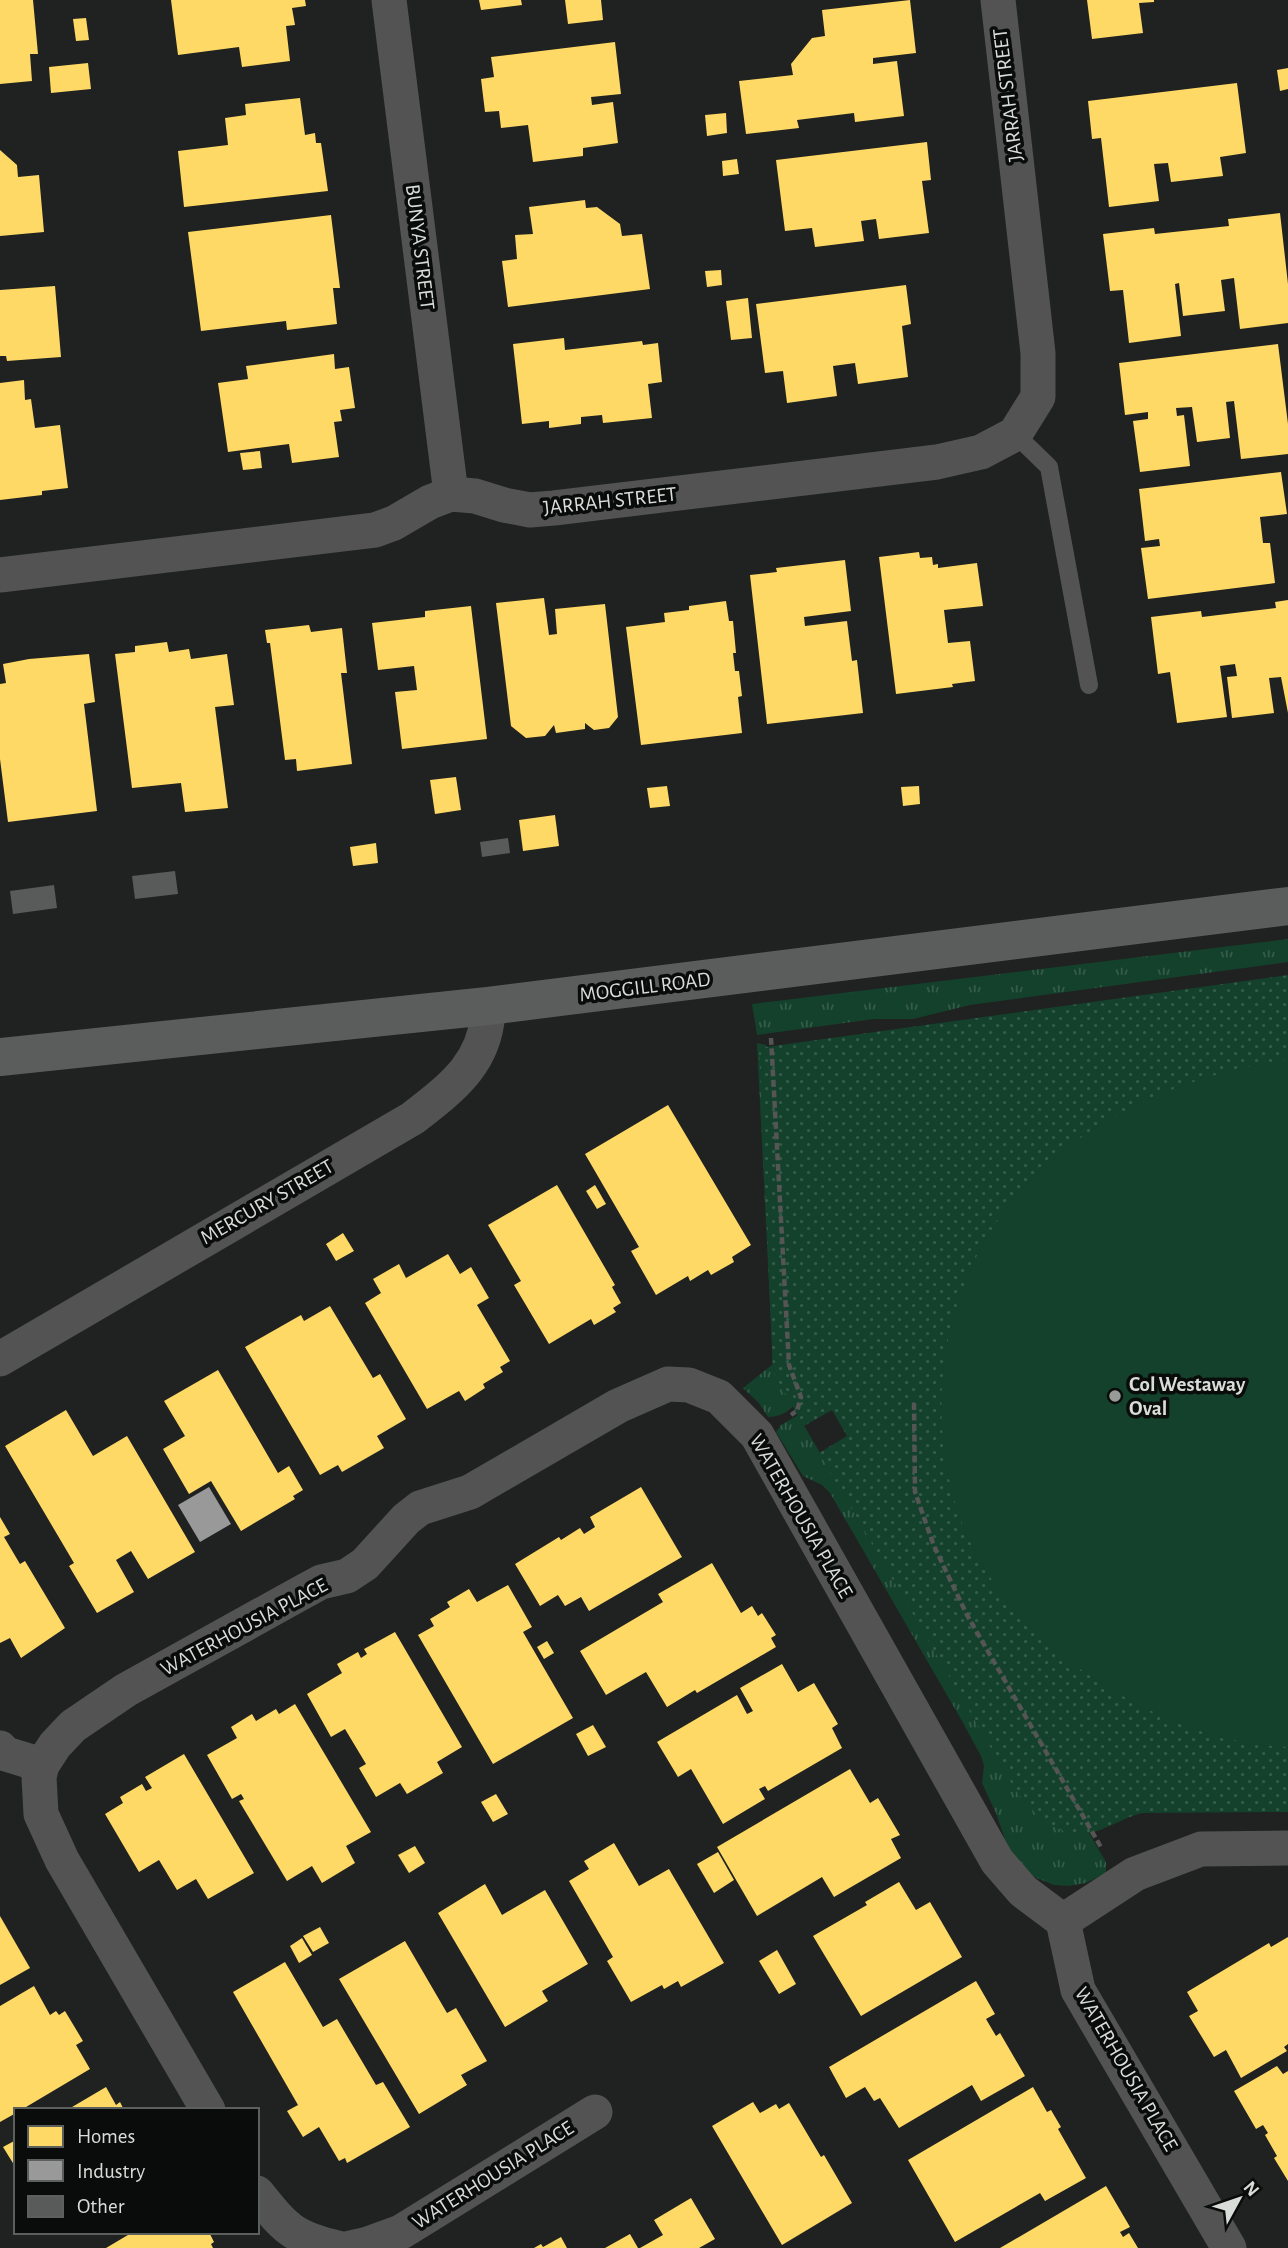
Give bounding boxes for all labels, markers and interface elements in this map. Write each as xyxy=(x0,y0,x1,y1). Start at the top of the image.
street label: JARRAH STREET xyxy=(989,27,1027,163)
street label: BUNYA STREET xyxy=(402,183,438,311)
street label: JARRAH STREET xyxy=(542,484,678,518)
street label: MOGGILL ROAD xyxy=(578,969,712,1005)
street label: MERCURY STREET xyxy=(197,1155,337,1249)
place label: Col Westaway Oval xyxy=(1129,1374,1246,1419)
marker: Col Westaway Oval xyxy=(1107,1388,1123,1404)
street label: WATERHOUSIA PLACE xyxy=(746,1430,856,1602)
street label: WATERHOUSIA PLACE xyxy=(157,1574,331,1680)
street label: WATERHOUSIA PLACE xyxy=(1071,1983,1181,2155)
legend xyxy=(14,2108,259,2234)
street label: WATERHOUSIA PLACE xyxy=(409,2117,577,2233)
text: Homes xyxy=(77,2126,135,2147)
text: Industry xyxy=(77,2161,145,2182)
north arrow xyxy=(1204,2164,1274,2234)
text: N xyxy=(1239,2178,1262,2200)
text: Other xyxy=(77,2196,125,2217)

